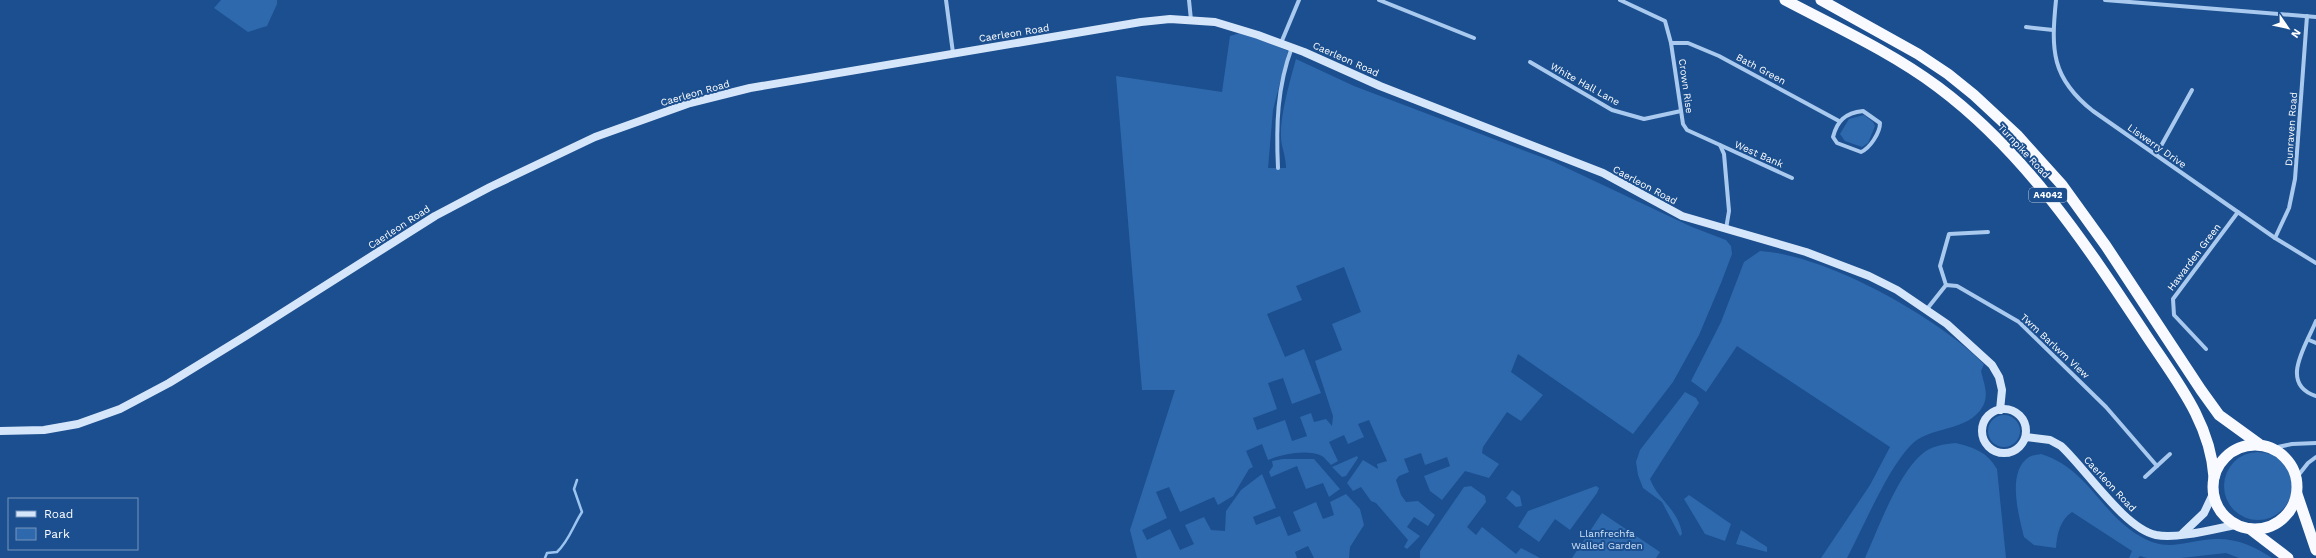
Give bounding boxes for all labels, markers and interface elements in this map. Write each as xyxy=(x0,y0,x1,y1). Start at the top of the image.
north arrow xyxy=(2268,8,2308,48)
street label: Caerleon Road xyxy=(978,22,1050,44)
text: N xyxy=(2288,26,2304,40)
street label: Caerleon Road xyxy=(1311,39,1381,79)
street label: Bath Green xyxy=(1734,51,1788,87)
street label: Crown Rise xyxy=(1677,58,1695,114)
street label: White Hall Lane xyxy=(1548,60,1622,108)
street label: Caerleon Road xyxy=(659,78,731,108)
street label: Dunraven Road xyxy=(2283,92,2299,166)
street label: Turnpike Road xyxy=(1996,122,2052,180)
street label: Liswerry Drive xyxy=(2126,122,2189,170)
street label: West Bank xyxy=(1733,138,1785,170)
street label: Caerleon Road xyxy=(1611,163,1679,207)
road number: A4042 xyxy=(2029,188,2067,202)
street label: Caerleon Road xyxy=(366,203,432,251)
street label: Hawarden Green xyxy=(2165,221,2223,293)
street label: Twm Barlwm View xyxy=(2018,311,2092,381)
street label: Caerleon Road xyxy=(2082,454,2138,514)
legend xyxy=(8,498,138,550)
text: Road xyxy=(44,507,73,521)
text: Park xyxy=(44,527,70,541)
park label: Llanfrechfa Walled Garden xyxy=(1571,528,1643,551)

